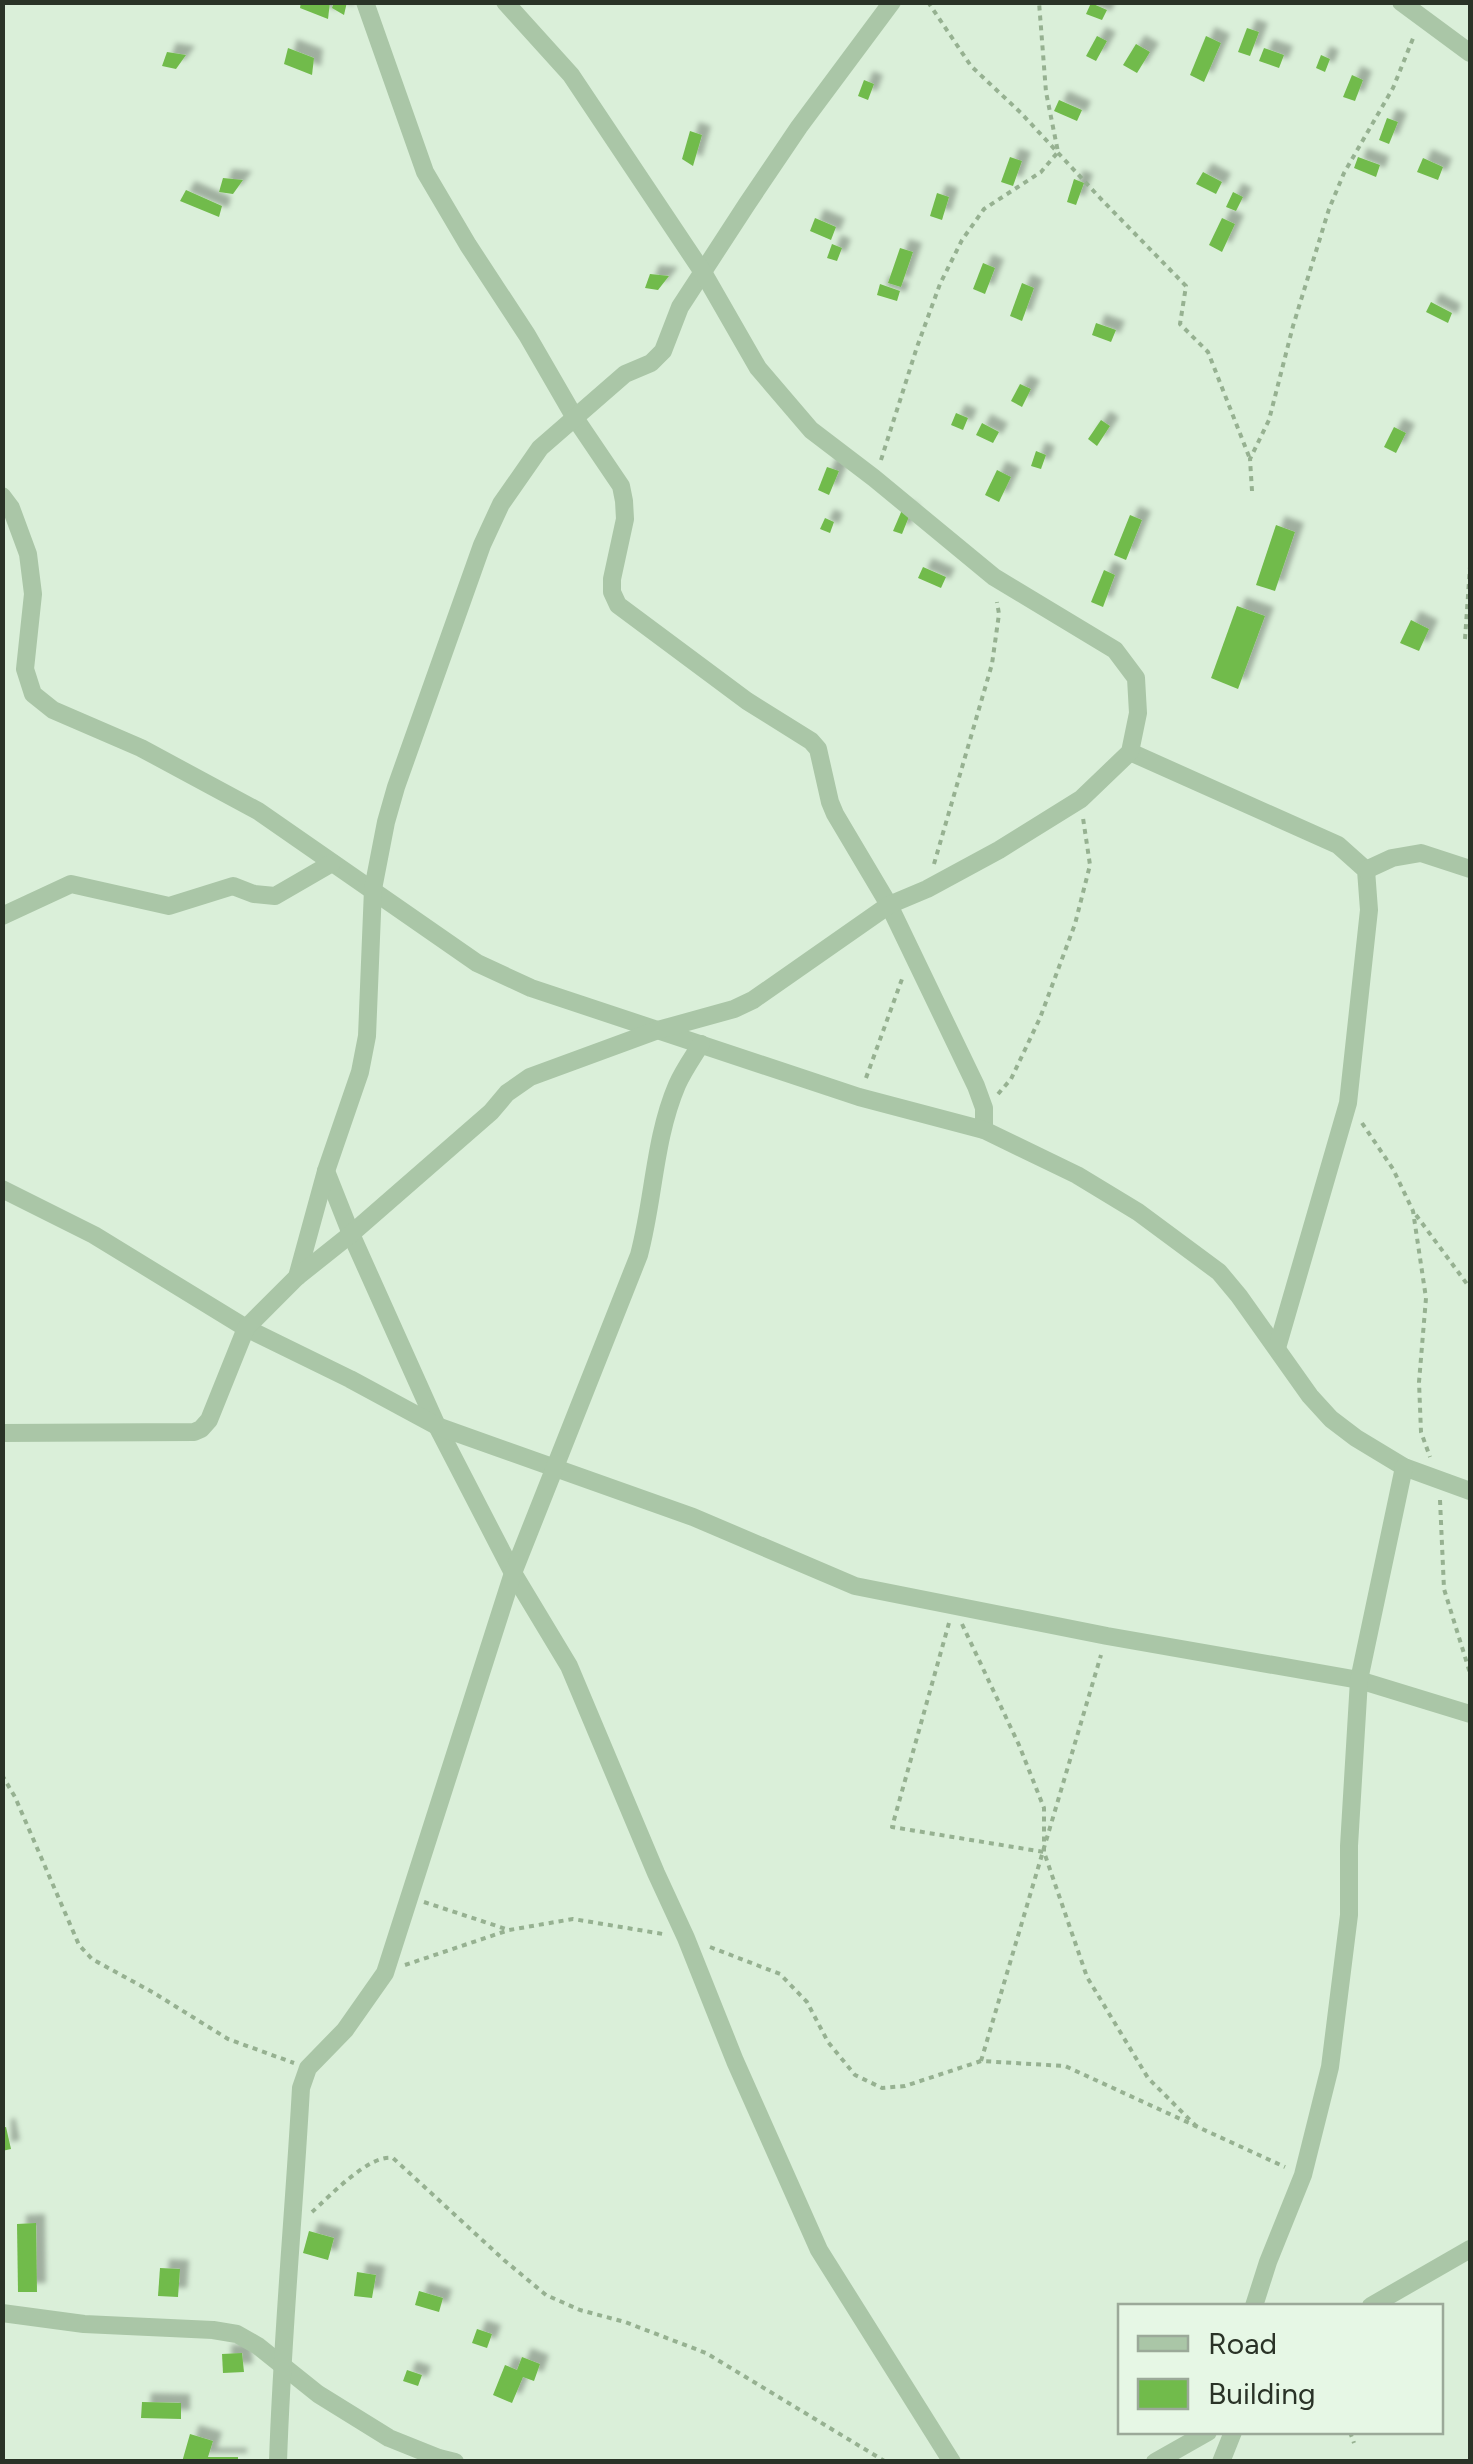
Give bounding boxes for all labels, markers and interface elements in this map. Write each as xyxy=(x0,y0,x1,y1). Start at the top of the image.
legend xyxy=(1118,2304,1443,2434)
text: Road xyxy=(1208,2325,1277,2362)
text: Building xyxy=(1208,2375,1316,2412)

